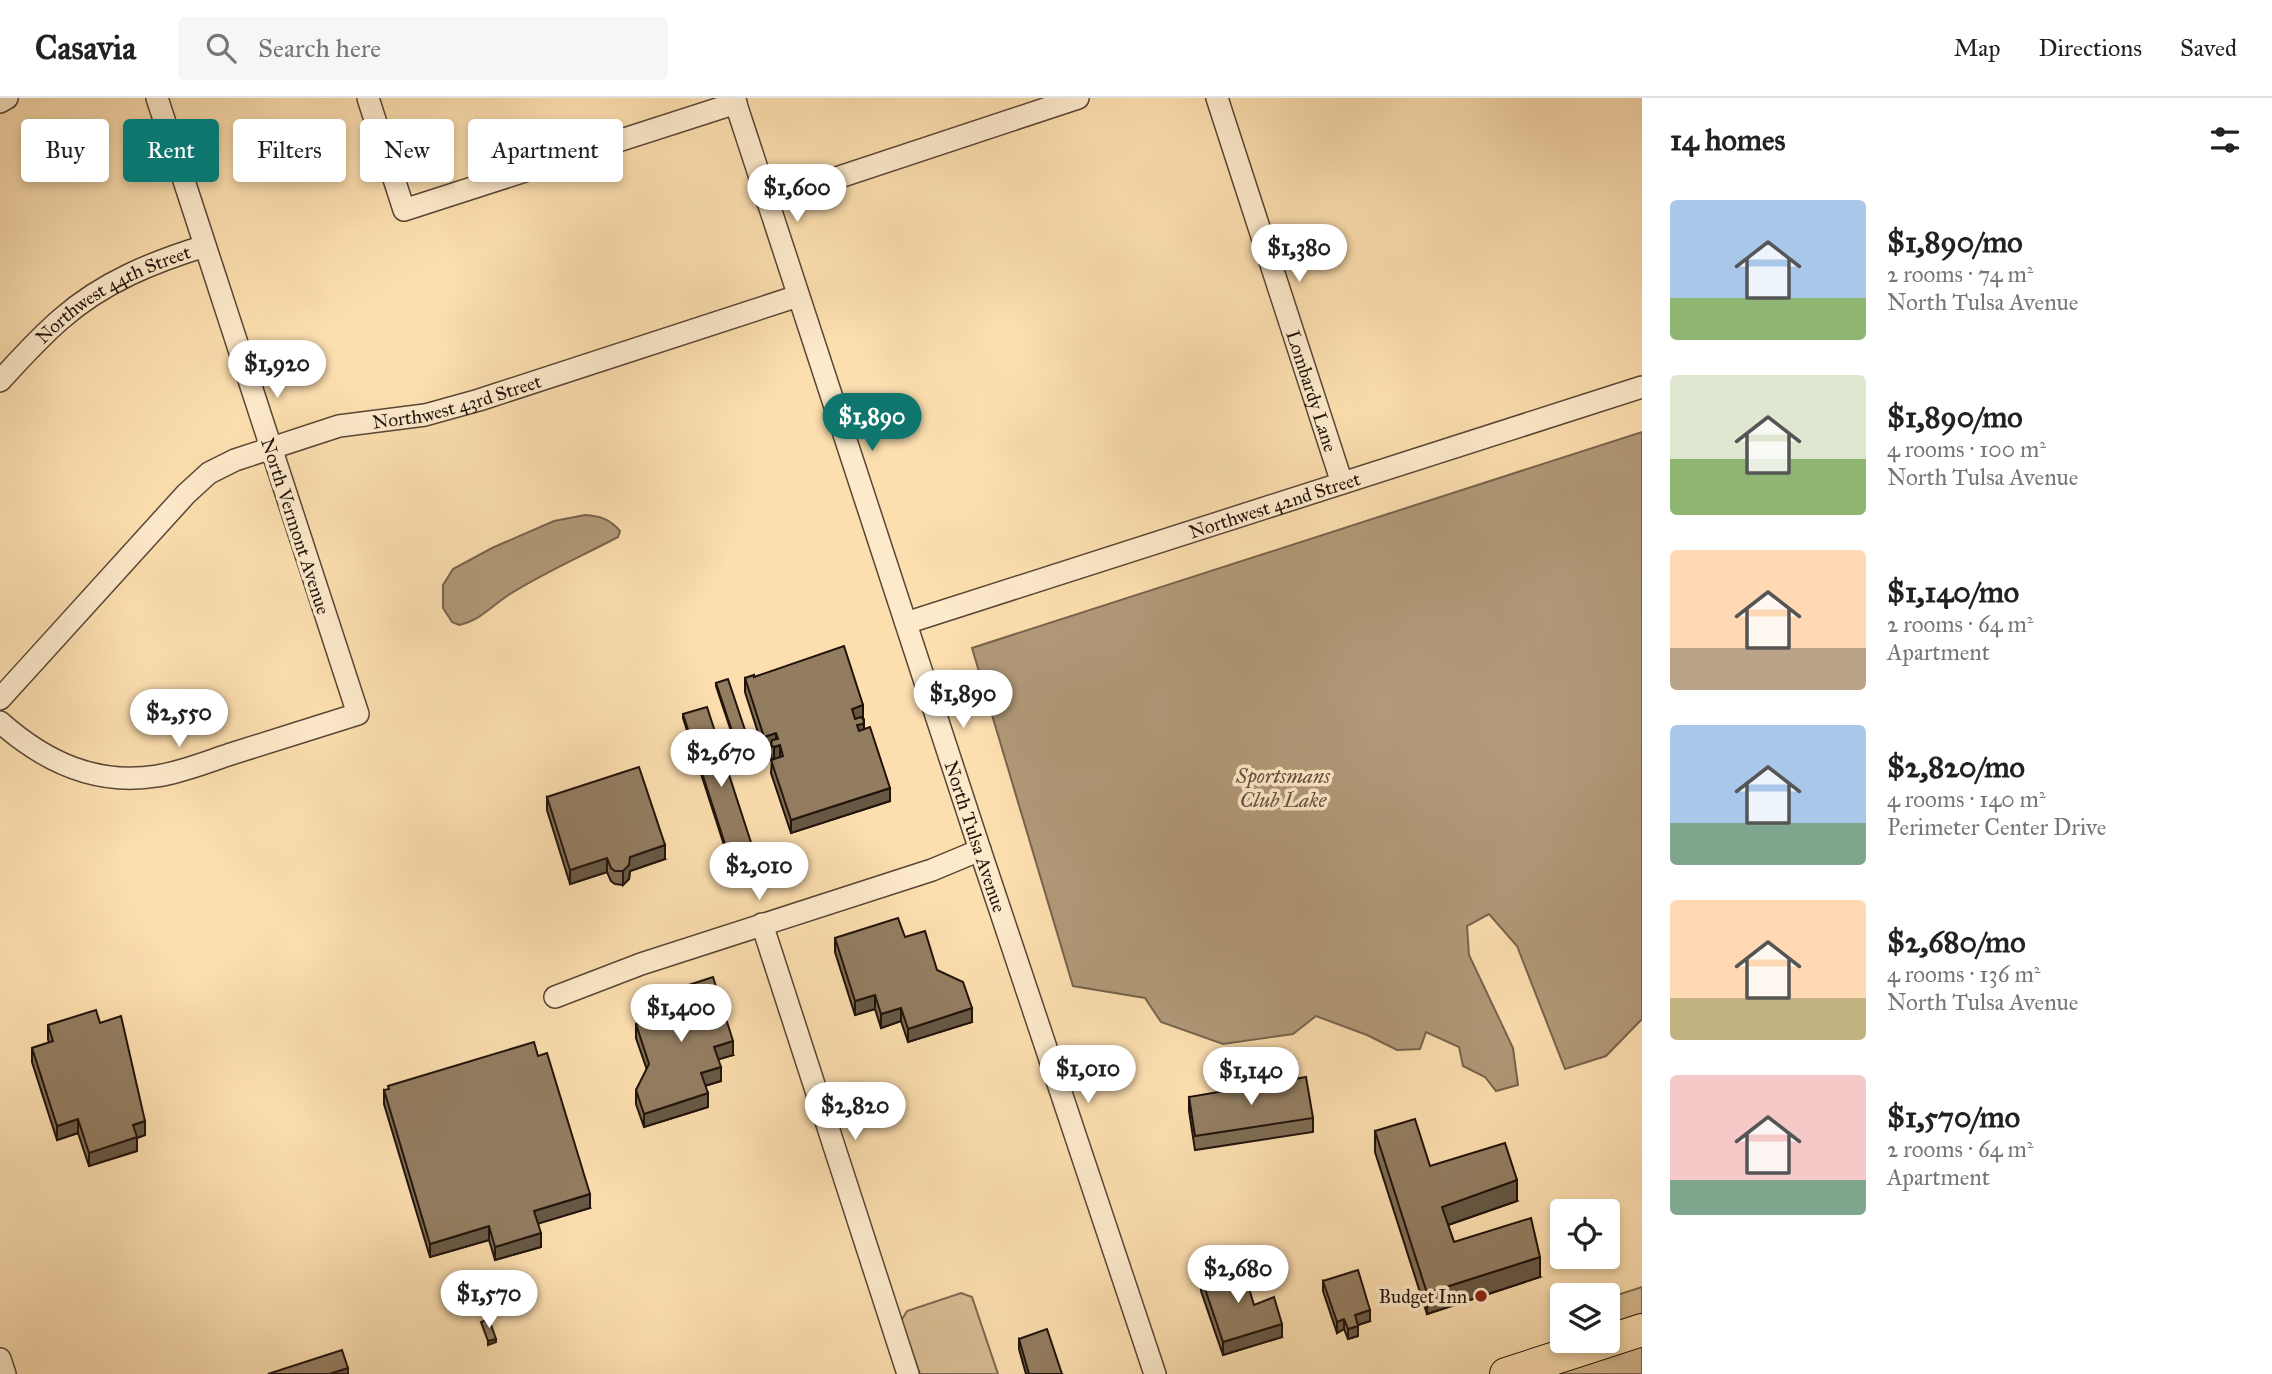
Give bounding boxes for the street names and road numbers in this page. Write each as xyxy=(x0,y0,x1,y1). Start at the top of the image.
street label: Northwest 44th Street xyxy=(31,240,194,349)
street label: Lombardy Lane xyxy=(1281,327,1342,455)
street label: Northwest 43rd Street xyxy=(371,369,545,434)
street label: North Vermont Avenue xyxy=(256,435,335,618)
street label: Northwest 42nd Street xyxy=(1186,467,1364,544)
street label: North Tulsa Avenue xyxy=(940,758,1011,915)

